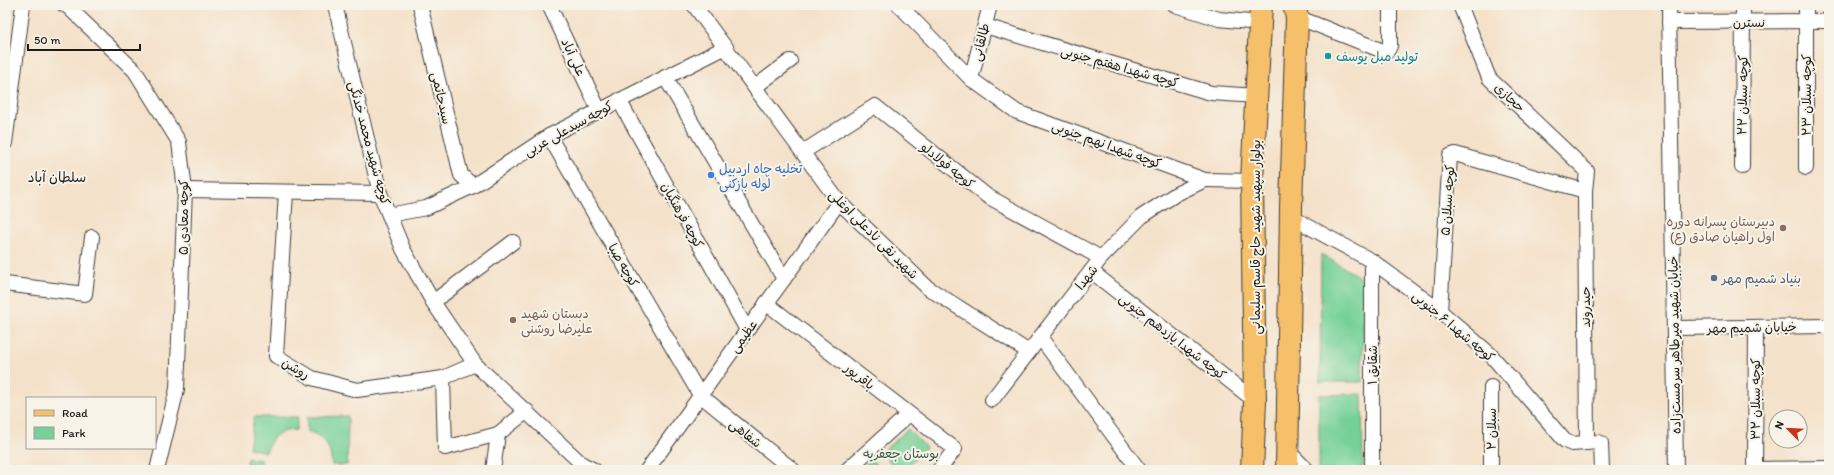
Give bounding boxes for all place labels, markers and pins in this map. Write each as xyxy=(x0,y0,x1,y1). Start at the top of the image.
place label: تولید مبل یوسف xyxy=(1336,49,1418,65)
marker: تولید مبل یوسف xyxy=(1323,51,1333,61)
place label: تخلیه چاه اردبیل لوله بازکنی xyxy=(719,161,803,193)
marker: تخلیه چاه اردبیل لوله بازکنی xyxy=(706,170,716,180)
place label: دبیرستان پسرانه دوره اول راهیان صادق (ع) xyxy=(1666,214,1775,246)
marker: دبیرستان پسرانه دوره اول راهیان صادق (ع) xyxy=(1778,223,1788,233)
place label: بنیاد شمیم مهر xyxy=(1721,271,1801,289)
marker: بنیاد شمیم مهر xyxy=(1709,273,1719,283)
place label: دبستان شهید علیرضا روشنی xyxy=(521,306,592,338)
marker: دبستان شهید علیرضا روشنی xyxy=(508,315,518,325)

